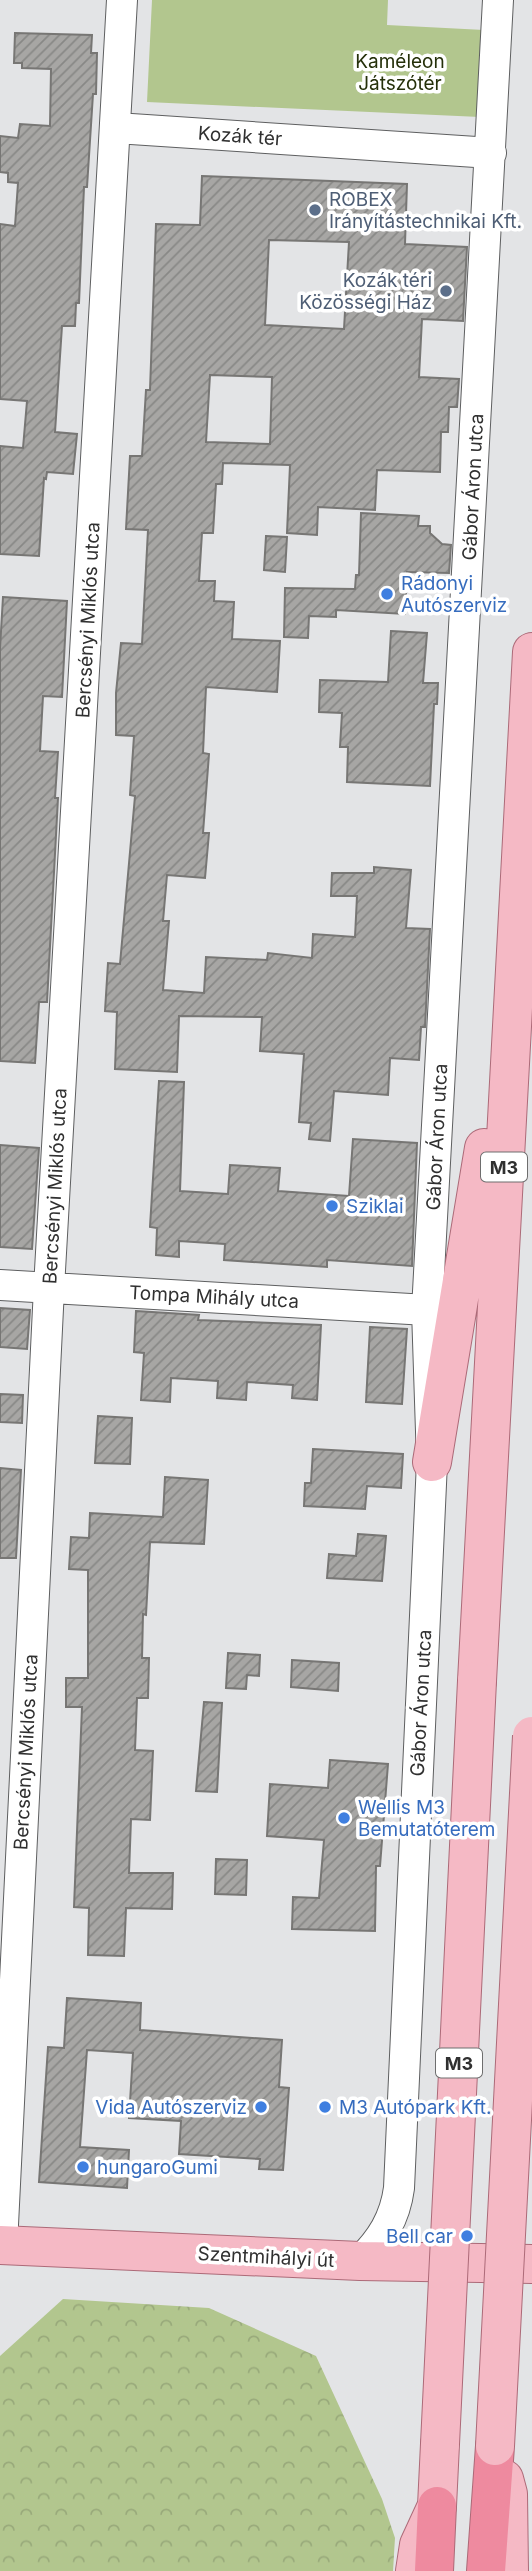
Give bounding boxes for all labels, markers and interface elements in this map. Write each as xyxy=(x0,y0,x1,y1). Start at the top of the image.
park label: Kaméleon Játszótér xyxy=(355,50,445,95)
street label: Kozák tér xyxy=(197,122,283,150)
place label: ROBEX Irányítástechnikai Kft. xyxy=(329,188,522,233)
marker: ROBEX Irányítástechnikai Kft. xyxy=(307,202,323,218)
place label: Kozák téri Közösségi Ház xyxy=(299,269,432,314)
marker: Kozák téri Közösségi Ház xyxy=(438,283,454,299)
street label: Gábor Áron utca xyxy=(457,413,488,561)
street label: Bercsényi Miklós utca xyxy=(71,521,105,719)
place label: Rádonyi Autószerviz xyxy=(401,572,507,617)
marker: Rádonyi Autószerviz xyxy=(379,586,395,602)
street label: Gábor Áron utca xyxy=(421,1063,452,1211)
street label: Bercsényi Miklós utca xyxy=(38,1087,72,1285)
road number: M3 xyxy=(481,1152,527,1182)
place label: Sziklai xyxy=(346,1195,404,1218)
marker: Sziklai xyxy=(324,1198,340,1214)
street label: Tompa Mihály utca xyxy=(129,1281,299,1313)
street label: Gábor Áron utca xyxy=(405,1629,436,1777)
street label: Bercsényi Miklós utca xyxy=(9,1653,43,1851)
place label: Wellis M3 Bemutatóterem xyxy=(358,1796,495,1841)
marker: Wellis M3 Bemutatóterem xyxy=(336,1810,352,1826)
road number: M3 xyxy=(436,2048,482,2078)
place label: Vida Autószerviz xyxy=(95,2096,247,2119)
place label: M3 Autópark Kft. xyxy=(339,2096,492,2119)
marker: Vida Autószerviz xyxy=(253,2099,269,2115)
marker: M3 Autópark Kft. xyxy=(317,2099,333,2115)
place label: hungaroGumi xyxy=(97,2156,218,2179)
marker: hungaroGumi xyxy=(75,2159,91,2175)
place label: Bell car xyxy=(386,2225,453,2248)
marker: Bell car xyxy=(459,2228,475,2244)
street label: Szentmihályi út xyxy=(197,2242,335,2272)

